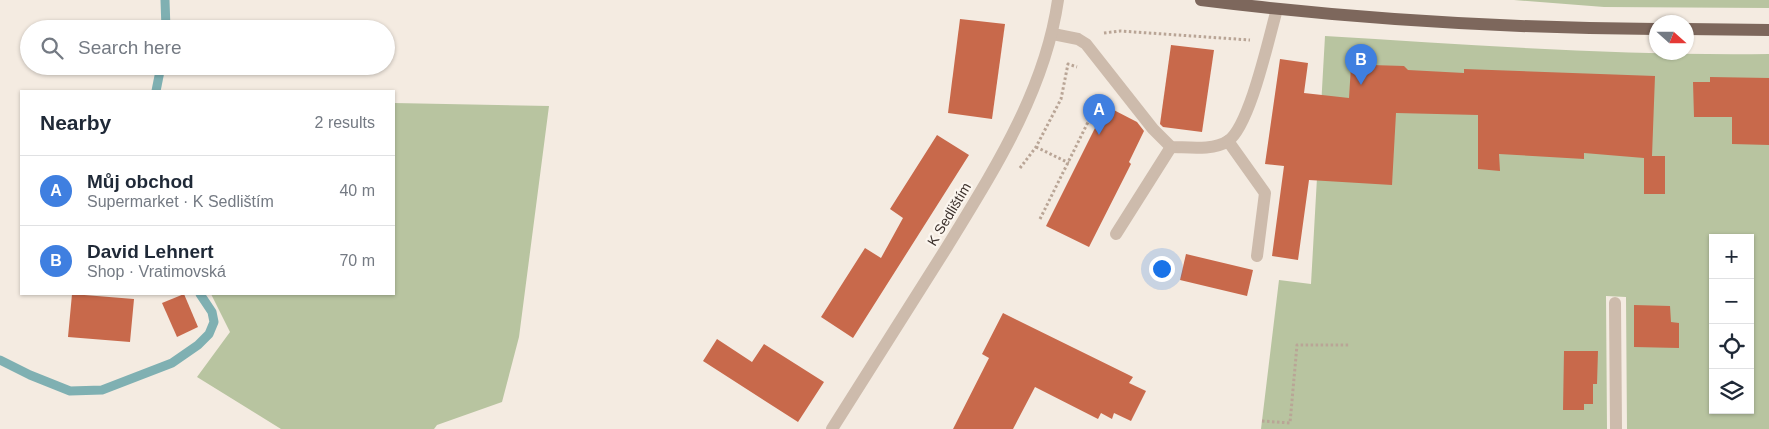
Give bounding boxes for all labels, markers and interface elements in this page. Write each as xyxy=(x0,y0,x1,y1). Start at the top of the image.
north arrow xyxy=(1649,15,1694,60)
search box xyxy=(20,20,395,75)
icon: search xyxy=(38,34,66,62)
text: Search here xyxy=(78,37,182,58)
pin: B xyxy=(1345,44,1377,85)
pin: A xyxy=(1083,94,1115,135)
text: Nearby xyxy=(40,111,111,134)
text: 2 results xyxy=(315,114,375,131)
text: Můj obchod xyxy=(87,171,194,192)
street label: K Sedlištím xyxy=(924,180,974,248)
text: A xyxy=(50,182,62,199)
text: 40 m xyxy=(339,182,375,199)
text: Supermarket · K Sedlištím xyxy=(87,193,274,210)
map controls xyxy=(1709,234,1754,414)
button: + xyxy=(1709,234,1754,279)
text: David Lehnert xyxy=(87,241,214,262)
text: B xyxy=(50,252,62,269)
text: 70 m xyxy=(339,252,375,269)
your location xyxy=(1149,256,1175,282)
text: Shop · Vratimovská xyxy=(87,263,226,280)
button: − xyxy=(1709,279,1754,324)
button: locate xyxy=(1709,324,1754,369)
button: layers xyxy=(1709,369,1754,414)

